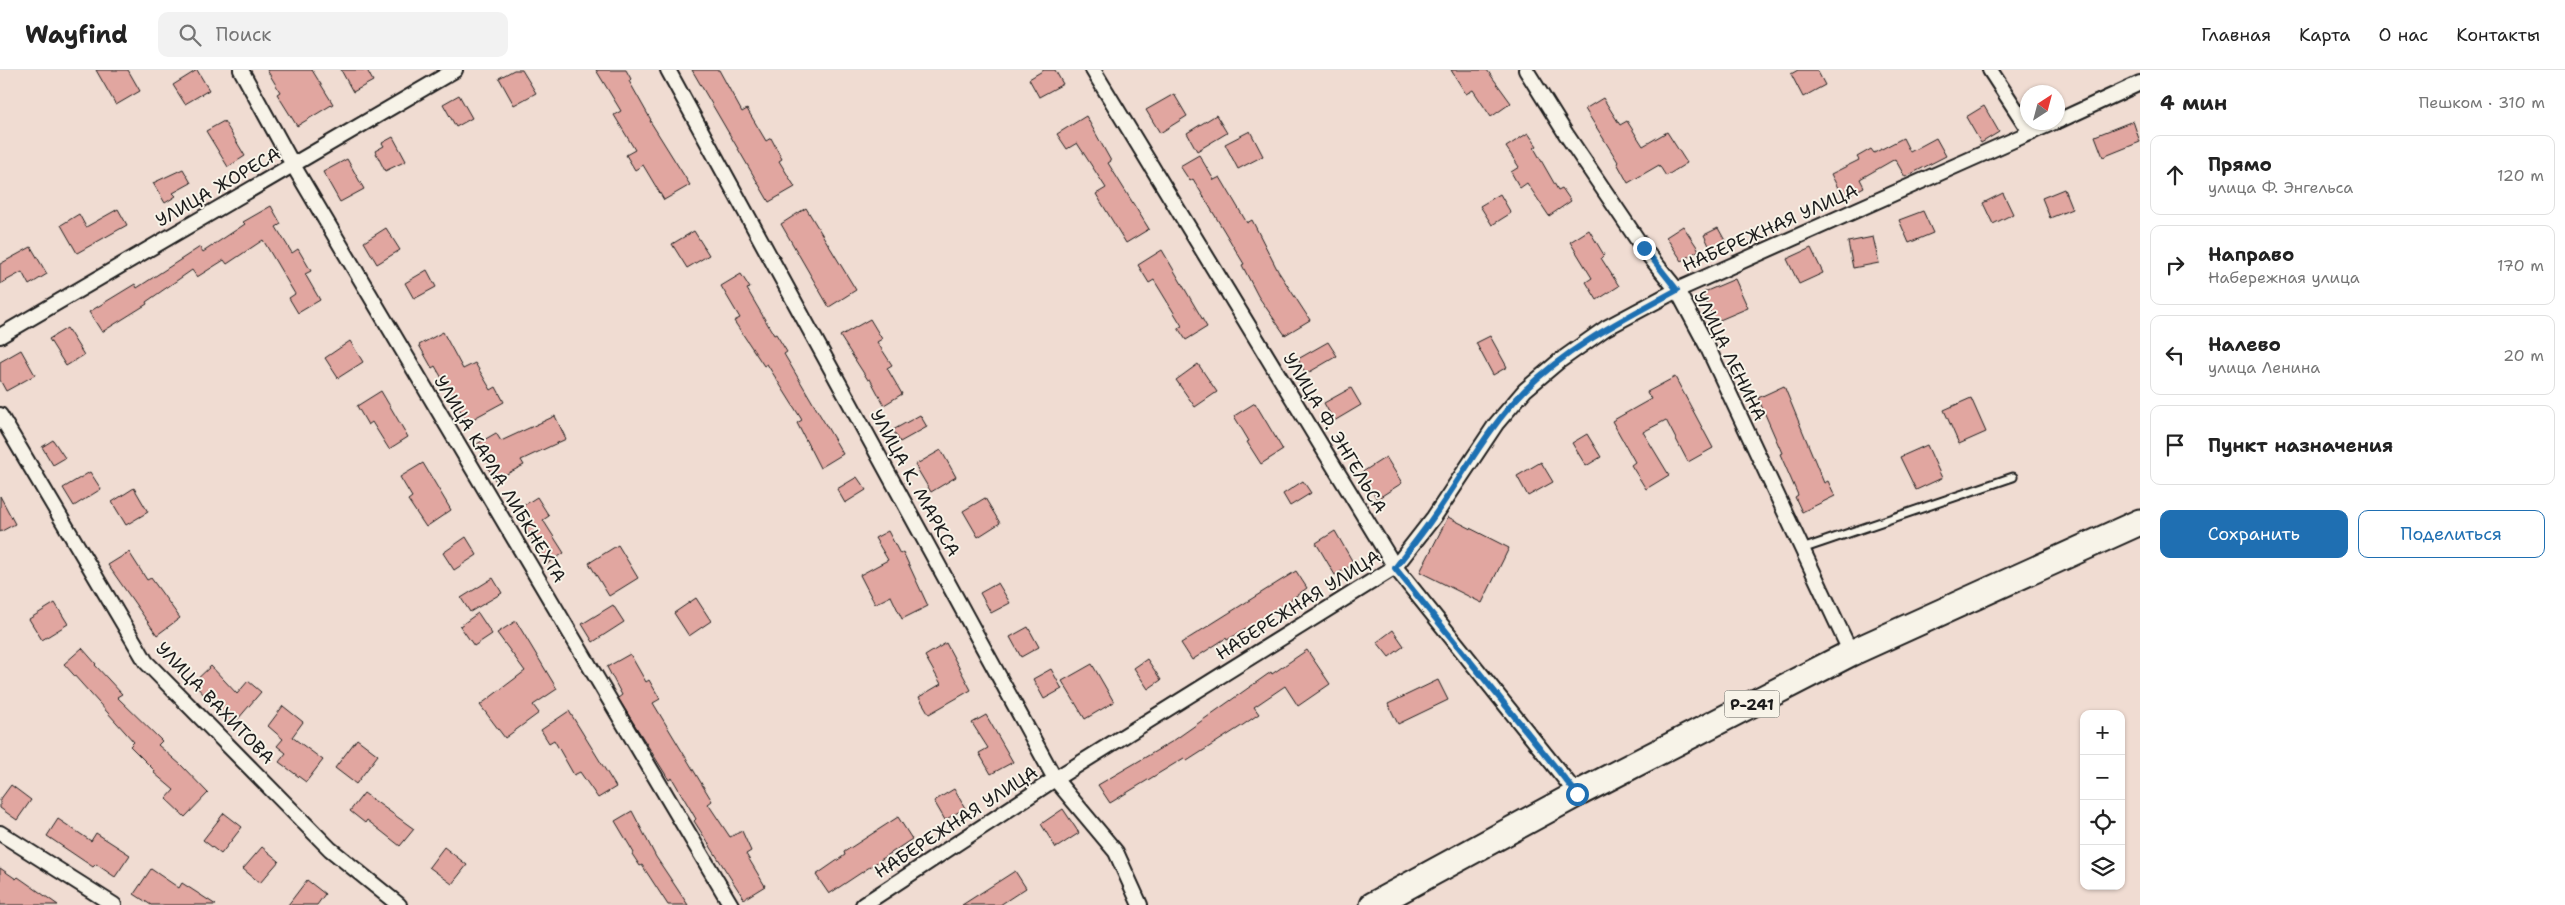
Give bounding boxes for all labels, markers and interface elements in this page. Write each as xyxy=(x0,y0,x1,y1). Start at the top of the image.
search box xyxy=(158,12,508,57)
text: Wayfind xyxy=(25,19,128,51)
icon: search xyxy=(176,21,204,49)
text: Поиск xyxy=(216,22,271,47)
text: Главная xyxy=(2201,23,2271,47)
text: Карта xyxy=(2299,23,2351,47)
text: О нас xyxy=(2379,23,2428,47)
text: Контакты xyxy=(2456,23,2540,47)
north arrow xyxy=(2020,85,2065,130)
text: 4 мин xyxy=(2160,89,2227,117)
text: Пешком · 310 m xyxy=(2419,92,2545,113)
street label: УЛИЦА ЖОРЕСА xyxy=(151,142,285,232)
text: Прямо xyxy=(2208,152,2272,177)
icon: ahead xyxy=(2161,161,2189,189)
text: 120 m xyxy=(2497,165,2544,186)
text: улица Ф. Энгельса xyxy=(2208,177,2353,198)
street label: НАБЕРЕЖНАЯ УЛИЦА xyxy=(1678,178,1862,278)
route end xyxy=(1633,237,1656,260)
text: Направо xyxy=(2208,242,2294,267)
icon: right xyxy=(2161,251,2189,279)
text: 170 m xyxy=(2497,255,2544,276)
text: Набережная улица xyxy=(2208,267,2360,288)
street label: УЛИЦА ЛЕНИНА xyxy=(1688,287,1772,425)
text: Налево xyxy=(2208,332,2281,357)
icon: left xyxy=(2161,341,2189,369)
text: 20 m xyxy=(2503,345,2544,366)
street label: УЛИЦА Ф. ЭНГЕЛЬСА xyxy=(1277,348,1393,518)
text: улица Ленина xyxy=(2208,357,2320,378)
street label: УЛИЦА КАРЛА ЛИБКНЕХТА xyxy=(428,371,572,587)
street label: УЛИЦА К. МАРКСА xyxy=(865,405,965,561)
icon: arrive xyxy=(2161,431,2189,459)
text: Пункт назначения xyxy=(2208,433,2393,458)
button: Сохранить xyxy=(2160,510,2348,558)
button: Поделиться xyxy=(2358,510,2545,558)
street label: НАБЕРЕЖНАЯ УЛИЦА xyxy=(1211,544,1385,666)
street label: УЛИЦА ВАХИТОВА xyxy=(150,637,280,769)
road number: Р-241 xyxy=(1724,690,1780,718)
map controls xyxy=(2080,710,2125,890)
button: + xyxy=(2080,710,2125,755)
button: − xyxy=(2080,755,2125,800)
street label: НАБЕРЕЖНАЯ УЛИЦА xyxy=(870,760,1042,884)
route start xyxy=(1566,783,1589,806)
button: locate xyxy=(2080,800,2125,845)
button: layers xyxy=(2080,845,2125,890)

